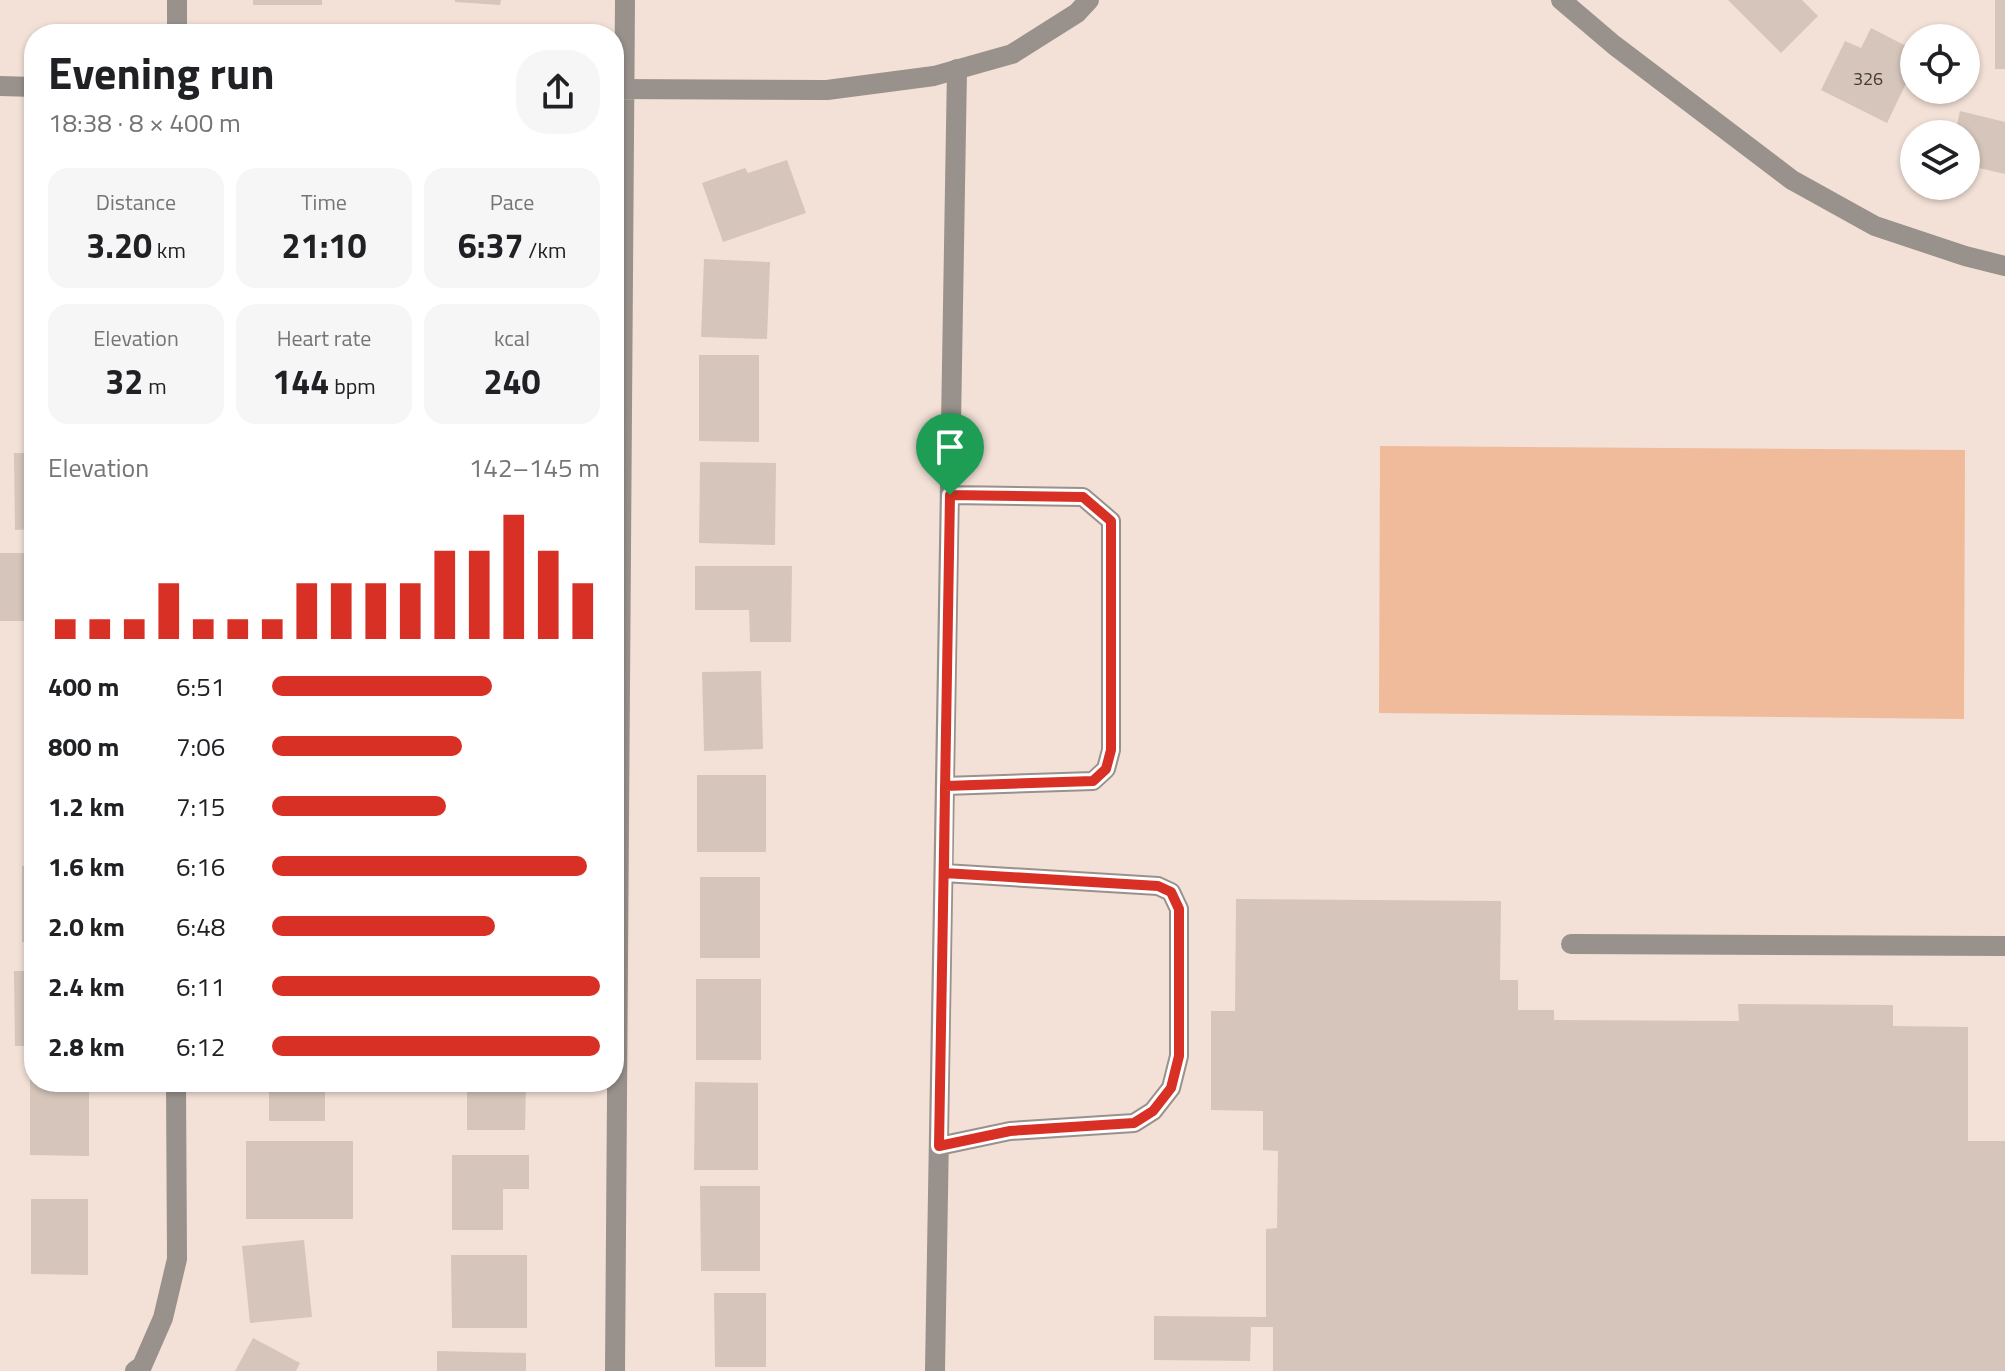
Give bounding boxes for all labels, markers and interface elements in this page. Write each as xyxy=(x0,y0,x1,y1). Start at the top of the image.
map controls xyxy=(1900,24,1980,200)
button: locate xyxy=(1900,24,1980,104)
text: Evening run xyxy=(48,39,275,106)
button: share xyxy=(516,50,600,134)
house number: 326 xyxy=(1853,65,1883,92)
text: 18:38 · 8 × 400 m xyxy=(48,103,241,142)
button: layers xyxy=(1900,120,1980,200)
text: Distance xyxy=(96,185,176,219)
text: Time xyxy=(301,185,347,219)
text: Pace xyxy=(490,185,534,219)
text: 3.20 xyxy=(86,219,152,271)
text: 21:10 xyxy=(282,219,366,271)
text: 6:37 xyxy=(458,219,523,271)
text: km xyxy=(152,233,186,267)
text: /km xyxy=(523,233,566,267)
text: Elevation xyxy=(93,321,179,355)
text: Heart rate xyxy=(277,321,371,355)
text: kcal xyxy=(494,321,530,355)
text: 32 xyxy=(105,355,143,407)
text: 144 xyxy=(272,355,329,407)
text: 240 xyxy=(483,355,541,407)
text: m xyxy=(143,369,167,403)
text: bpm xyxy=(329,369,376,403)
pin xyxy=(916,413,984,495)
icon: arrive xyxy=(928,425,972,469)
text: Elevation xyxy=(48,448,149,487)
text: 142–145 m xyxy=(469,448,600,487)
text: 400 m xyxy=(48,667,119,706)
text: 6:51 xyxy=(176,667,225,706)
text: 800 m xyxy=(48,727,119,766)
text: 7:06 xyxy=(176,727,225,766)
text: 1.2 km xyxy=(48,787,125,826)
text: 7:15 xyxy=(176,787,225,826)
text: 1.6 km xyxy=(48,847,125,886)
text: 6:16 xyxy=(176,847,225,886)
text: 2.0 km xyxy=(48,907,125,946)
text: 6:48 xyxy=(176,907,225,946)
text: 2.4 km xyxy=(48,967,125,1006)
text: 6:11 xyxy=(176,967,225,1006)
text: 2.8 km xyxy=(48,1027,125,1066)
text: 6:12 xyxy=(176,1027,225,1066)

